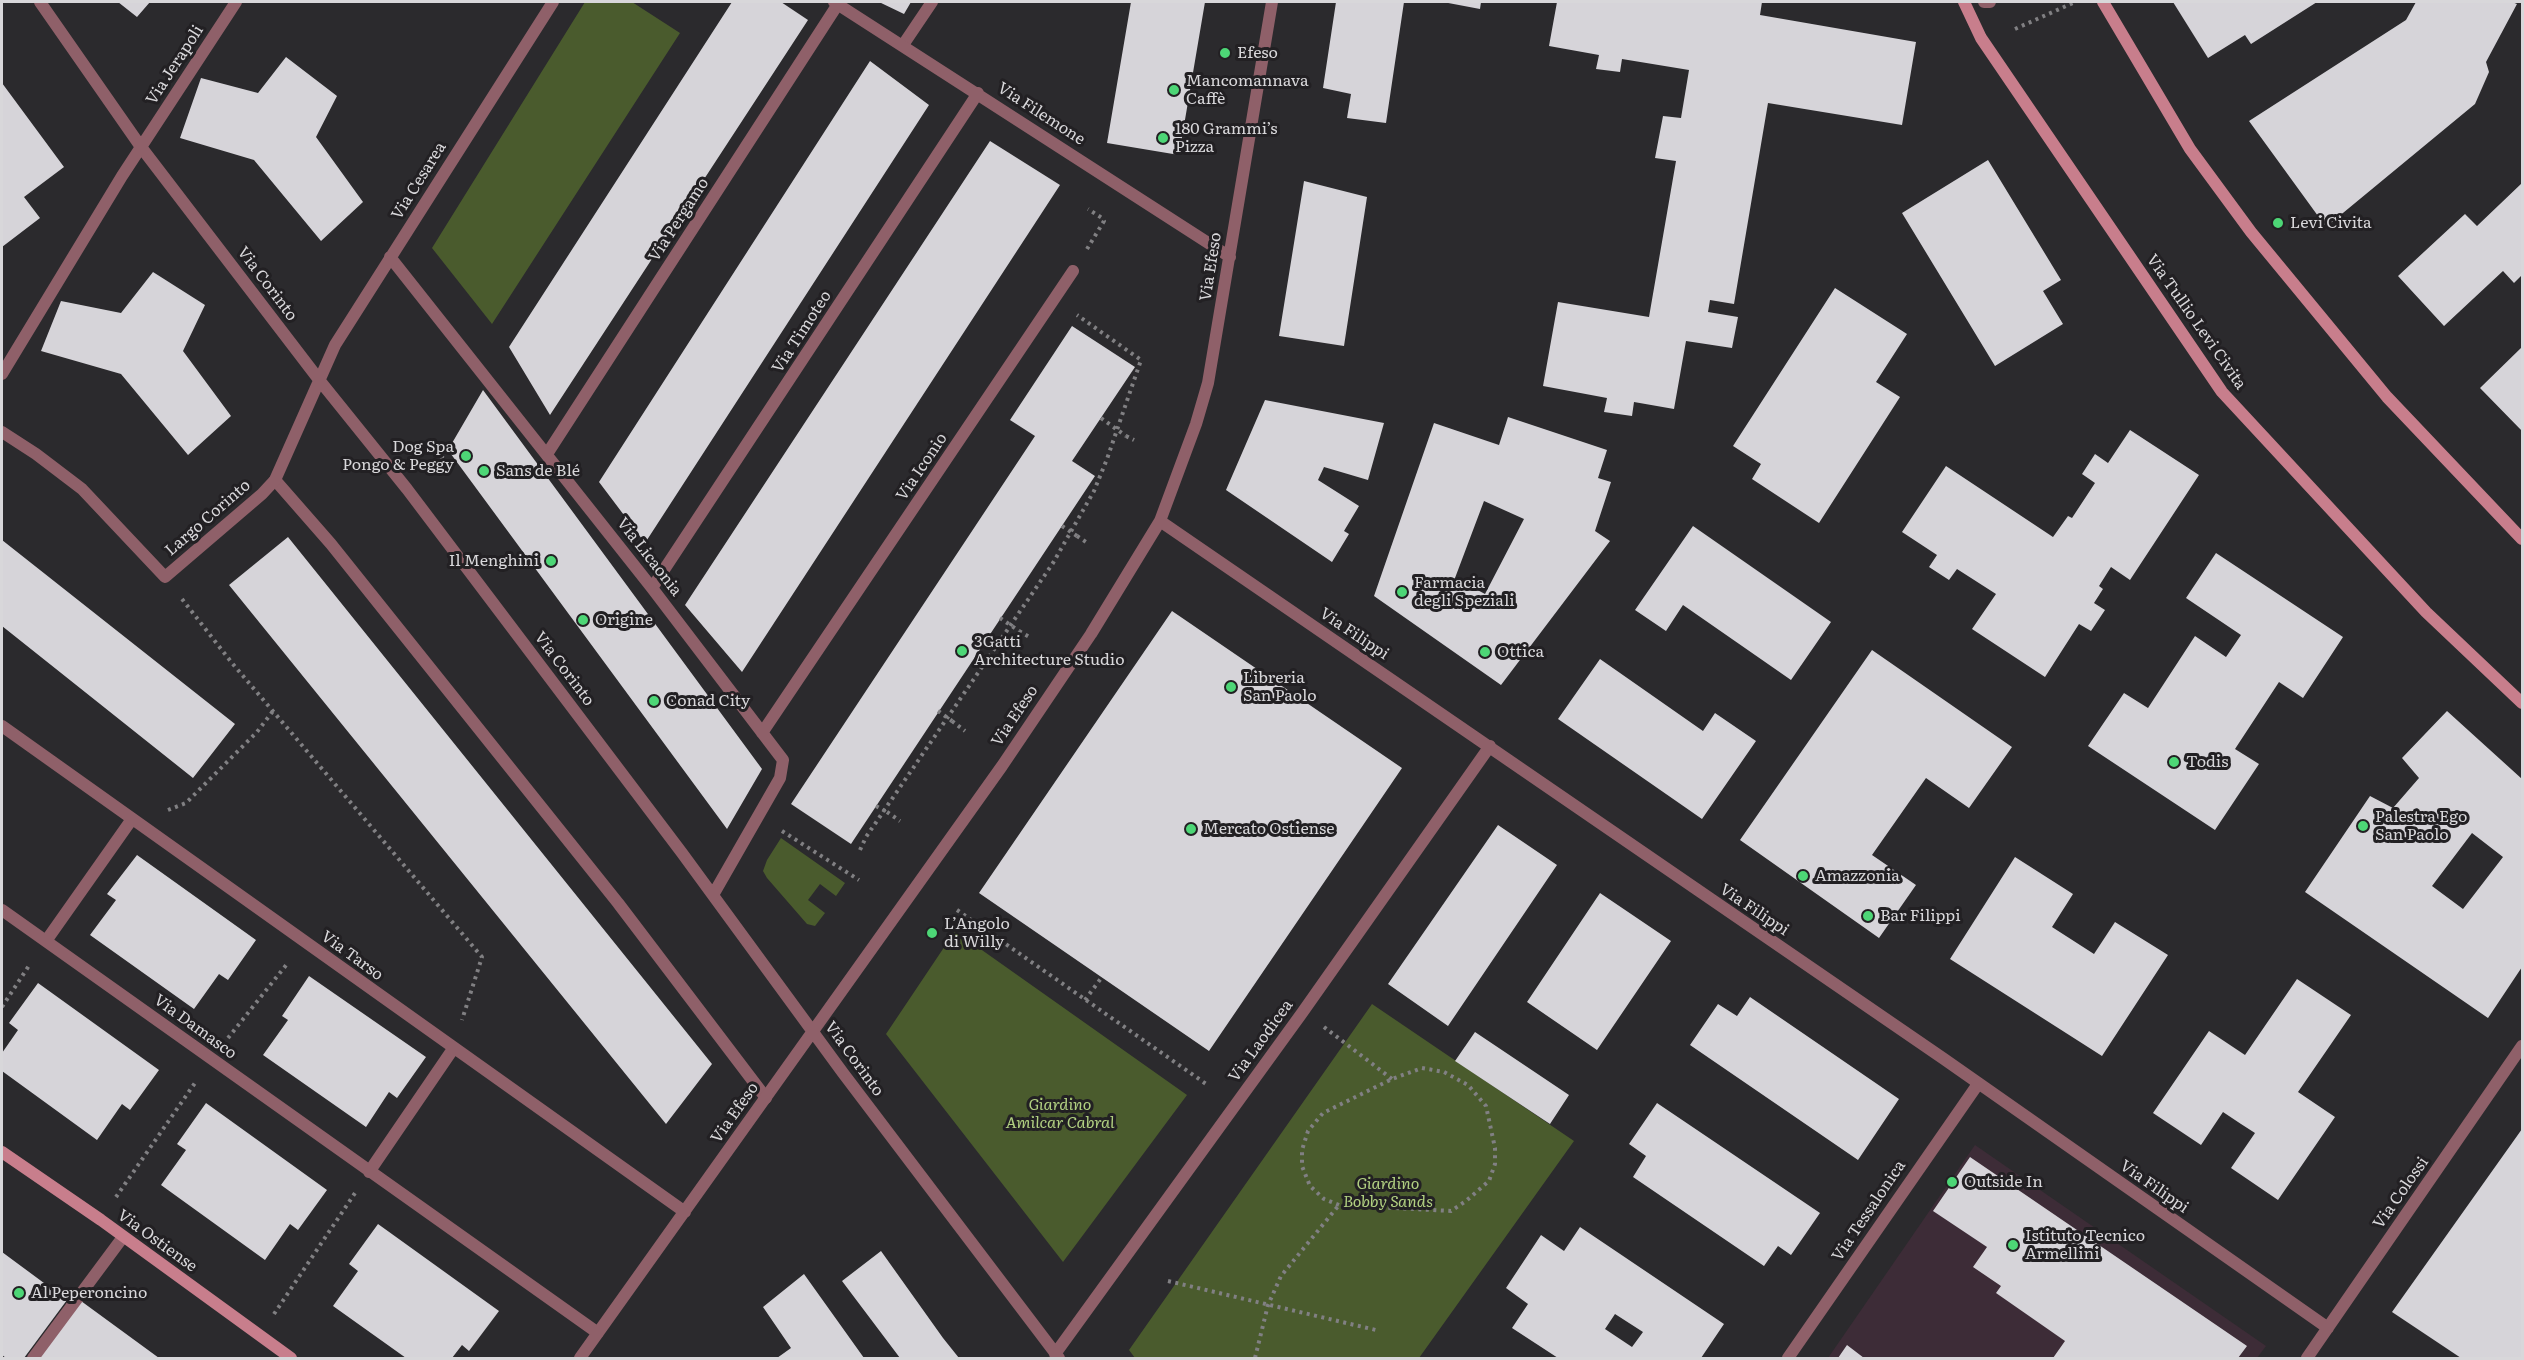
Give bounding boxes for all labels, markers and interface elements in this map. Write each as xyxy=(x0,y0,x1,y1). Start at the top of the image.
street label: Via Jerapoli xyxy=(142,22,208,108)
place label: Efeso xyxy=(1237,43,1278,63)
marker: Efeso xyxy=(1218,46,1232,60)
place label: Mancomannava Caffè xyxy=(1186,71,1309,109)
street label: Via Filemone xyxy=(994,79,1088,149)
marker: Mancomannava Caffè xyxy=(1167,83,1181,97)
place label: 180 Grammi’s Pizza xyxy=(1175,119,1277,157)
marker: 180 Grammi’s Pizza xyxy=(1156,131,1170,145)
street label: Via Cesarea xyxy=(388,139,450,223)
street label: Via Pergamo xyxy=(645,174,713,266)
place label: Levi Civita xyxy=(2290,213,2372,233)
marker: Levi Civita xyxy=(2271,216,2285,230)
street label: Via Efeso xyxy=(1196,231,1226,303)
street label: Via Corinto xyxy=(233,243,301,325)
street label: Via Tullio Levi Civita xyxy=(2142,251,2250,393)
street label: Via Timoteo xyxy=(768,287,836,377)
street label: Via Iconio xyxy=(892,429,952,505)
place label: Dog Spa Pongo & Peggy xyxy=(342,437,454,475)
marker: Dog Spa Pongo & Peggy xyxy=(459,449,473,463)
place label: Sans de Blé xyxy=(496,461,580,481)
marker: Sans de Blé xyxy=(477,464,491,478)
street label: Largo Corinto xyxy=(161,476,255,560)
street label: Via Licaonia xyxy=(612,514,686,600)
place label: Il Menghini xyxy=(449,551,539,571)
marker: Il Menghini xyxy=(544,554,558,568)
place label: Farmacia degli Speziali xyxy=(1414,573,1515,611)
marker: Farmacia degli Speziali xyxy=(1395,585,1409,599)
street label: Via Filippi xyxy=(1316,604,1392,664)
place label: Origine xyxy=(595,610,653,630)
marker: Origine xyxy=(576,613,590,627)
street label: Via Corinto xyxy=(530,628,598,710)
place label: 3Gatti Architecture Studio xyxy=(974,632,1125,670)
place label: Ottica xyxy=(1497,642,1544,662)
marker: 3Gatti Architecture Studio xyxy=(955,644,969,658)
marker: Ottica xyxy=(1478,645,1492,659)
place label: Libreria San Paolo xyxy=(1243,668,1317,706)
marker: Libreria San Paolo xyxy=(1224,680,1238,694)
street label: Via Efeso xyxy=(988,682,1042,750)
place label: Conad City xyxy=(666,691,750,711)
marker: Conad City xyxy=(647,694,661,708)
place label: Todis xyxy=(2186,752,2228,772)
marker: Todis xyxy=(2167,755,2181,769)
place label: Palestra Ego San Paolo xyxy=(2375,807,2467,845)
place label: Mercato Ostiense xyxy=(1203,819,1335,839)
marker: Palestra Ego San Paolo xyxy=(2356,819,2370,833)
marker: Mercato Ostiense xyxy=(1184,822,1198,836)
place label: Amazzonia xyxy=(1815,866,1900,886)
marker: Amazzonia xyxy=(1796,869,1810,883)
street label: Via Filippi xyxy=(1716,880,1792,940)
place label: Bar Filippi xyxy=(1880,906,1960,926)
marker: Bar Filippi xyxy=(1861,909,1875,923)
place label: L’Angolo di Willy xyxy=(944,914,1010,952)
marker: L’Angolo di Willy xyxy=(925,926,939,940)
street label: Via Tarso xyxy=(317,927,387,985)
street label: Via Damasco xyxy=(150,990,240,1064)
street label: Via Laodicea xyxy=(1225,996,1297,1086)
street label: Via Corinto xyxy=(820,1018,888,1100)
street label: Via Efeso xyxy=(707,1079,763,1147)
park label: Giardino Amilcar Cabral xyxy=(1005,1095,1115,1133)
street label: Via Colossi xyxy=(2369,1153,2433,1233)
street label: Via Filippi xyxy=(2116,1156,2192,1218)
street label: Via Tessalonica xyxy=(1828,1157,1910,1265)
place label: Outside In xyxy=(1964,1172,2043,1192)
park label: Giardino Bobby Sands xyxy=(1343,1174,1433,1212)
marker: Outside In xyxy=(1945,1175,1959,1189)
street label: Via Ostiense xyxy=(113,1206,201,1276)
place label: Istituto Tecnico Armellini xyxy=(2025,1226,2145,1264)
marker: Istituto Tecnico Armellini xyxy=(2006,1238,2020,1252)
place label: Al Peperoncino xyxy=(31,1283,147,1303)
marker: Al Peperoncino xyxy=(12,1286,26,1300)

